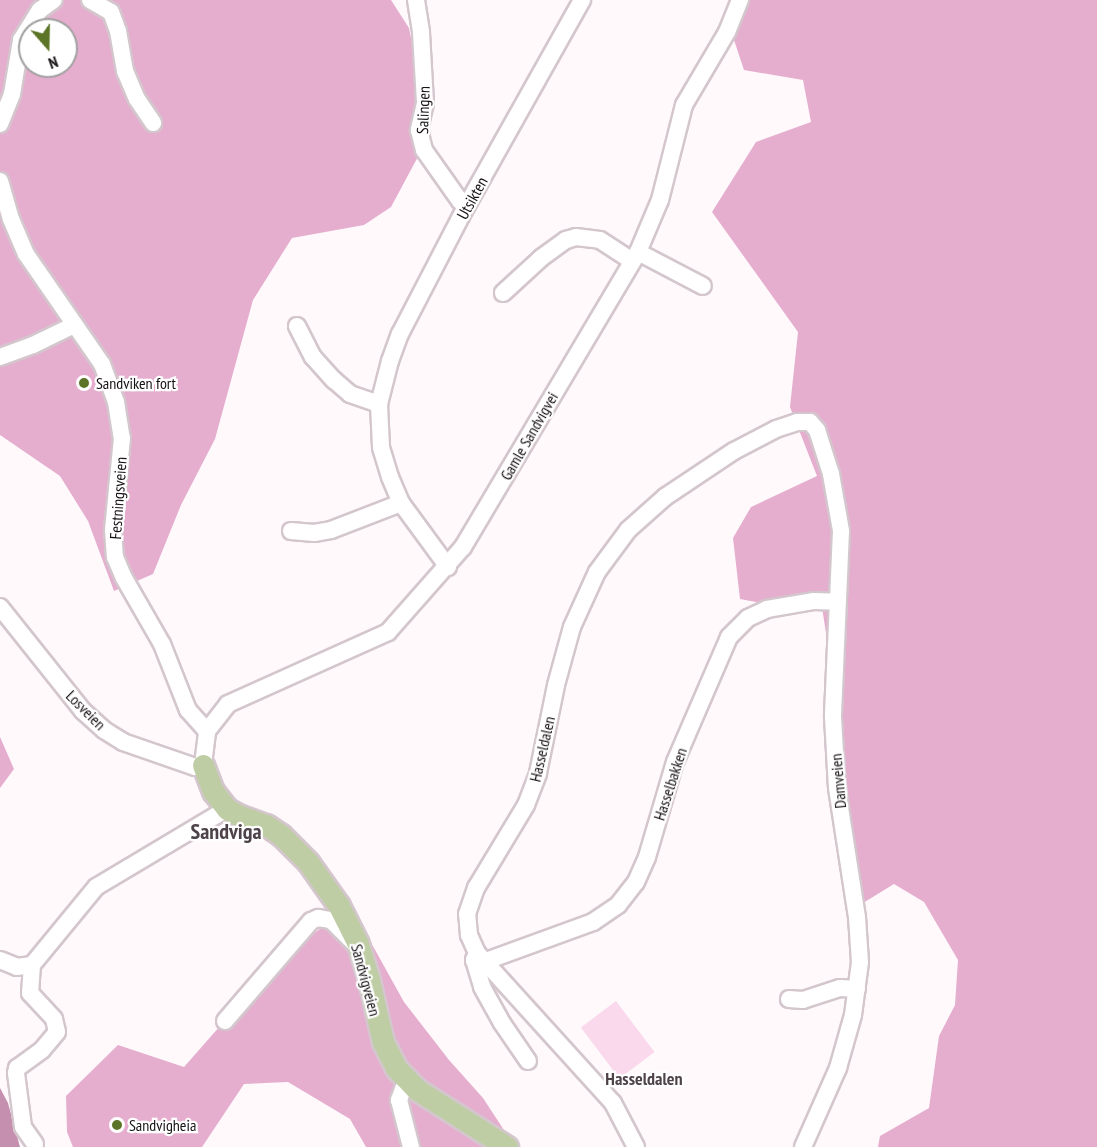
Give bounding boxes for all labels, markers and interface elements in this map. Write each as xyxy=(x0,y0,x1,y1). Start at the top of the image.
north arrow xyxy=(18,18,78,78)
text: N xyxy=(46,52,61,74)
street label: Salingen xyxy=(413,86,433,134)
street label: Utsikten xyxy=(453,173,491,223)
place label: Sandviken fort xyxy=(96,373,176,393)
marker: Sandviken fort xyxy=(77,376,91,390)
street label: Gamle Sandvigvei xyxy=(496,389,562,483)
street label: Festningsveien xyxy=(106,456,130,540)
street label: Losveien xyxy=(62,686,110,734)
street label: Hasseldalen xyxy=(525,714,559,784)
street label: Hasselbakken xyxy=(649,745,691,823)
street label: Damveien xyxy=(826,753,850,809)
district label: Sandviga xyxy=(191,819,261,845)
street label: Sandvigveien xyxy=(347,942,385,1018)
district label: Hasseldalen xyxy=(605,1068,683,1090)
place label: Sandvigheia xyxy=(129,1115,196,1135)
marker: Sandvigheia xyxy=(110,1118,124,1132)

